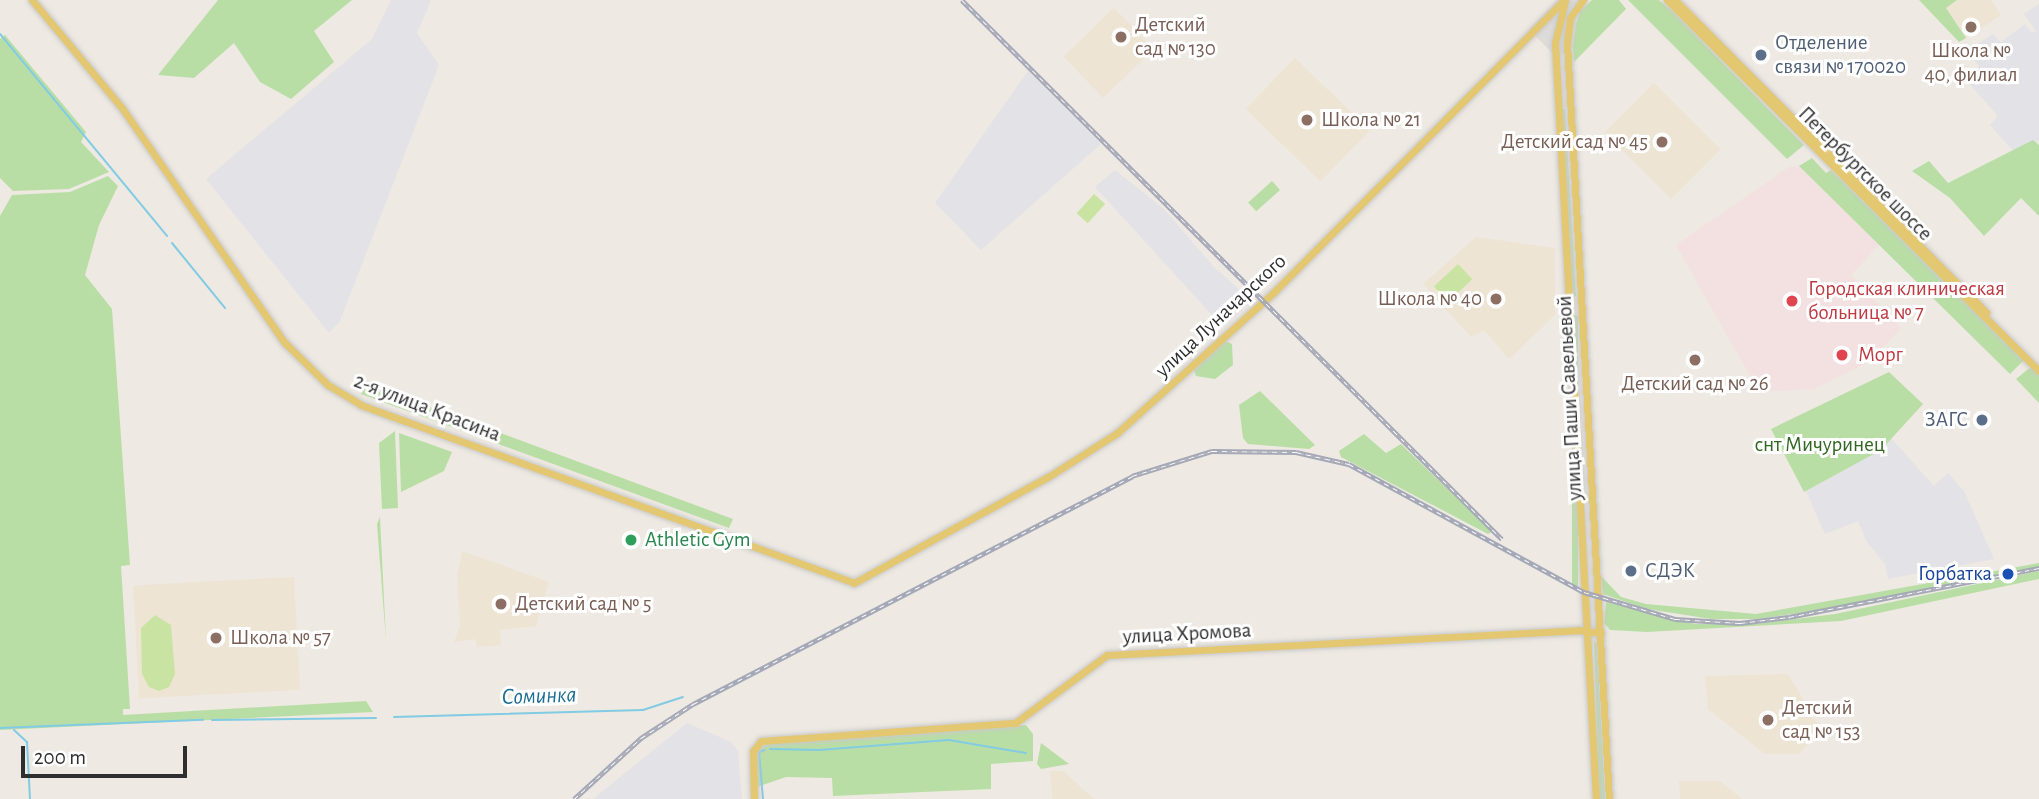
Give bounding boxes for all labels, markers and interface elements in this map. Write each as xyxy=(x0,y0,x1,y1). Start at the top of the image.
place label: Детский сад № 130 xyxy=(1135,12,1216,62)
marker: Школа № 40, филиал xyxy=(1963,19,1979,35)
marker: Детский сад № 130 xyxy=(1113,29,1129,45)
place label: Отделение связи № 170020 xyxy=(1775,30,1906,80)
place label: Школа № 40, филиал xyxy=(1924,38,2018,88)
marker: Отделение связи № 170020 xyxy=(1753,47,1769,63)
street label: Петербургское шоссе xyxy=(1793,102,1937,246)
place label: Школа № 21 xyxy=(1321,107,1421,133)
marker: Школа № 21 xyxy=(1299,112,1315,128)
place label: Детский сад № 45 xyxy=(1501,129,1648,155)
marker: Детский сад № 45 xyxy=(1654,134,1670,150)
street label: улица Луначарского xyxy=(1150,249,1292,383)
place label: Городская клиническая больница № 7 xyxy=(1808,276,2005,326)
place label: Школа № 40 xyxy=(1378,286,1482,312)
marker: Школа № 40 xyxy=(1488,291,1504,307)
marker: Городская клиническая больница № 7 xyxy=(1782,291,1802,311)
street label: улица Паши Савельевой xyxy=(1552,295,1588,501)
place label: Морг xyxy=(1858,342,1903,368)
marker: Морг xyxy=(1832,345,1852,365)
marker: Детский сад № 26 xyxy=(1687,352,1703,368)
street label: 2-я улица Красина xyxy=(350,369,504,447)
place label: Детский сад № 26 xyxy=(1621,371,1769,397)
place label: ЗАГС xyxy=(1925,407,1968,433)
marker: ЗАГС xyxy=(1974,412,1990,428)
park label: снт Мичуринец xyxy=(1755,432,1885,458)
place label: Athletic Gym xyxy=(645,527,750,553)
marker: Athletic Gym xyxy=(623,532,639,548)
place label: СДЭК xyxy=(1645,558,1695,584)
place label: Горбатка xyxy=(1918,561,1992,587)
marker: СДЭК xyxy=(1623,563,1639,579)
marker: Горбатка xyxy=(1998,564,2018,584)
place label: Детский сад № 5 xyxy=(515,591,652,617)
marker: Детский сад № 5 xyxy=(493,596,509,612)
street label: улица Хромова xyxy=(1122,618,1252,650)
place label: Школа № 57 xyxy=(230,625,331,651)
marker: Школа № 57 xyxy=(208,630,224,646)
water label: Соминка xyxy=(501,682,577,712)
place label: Детский сад № 153 xyxy=(1782,695,1860,745)
marker: Детский сад № 153 xyxy=(1760,712,1776,728)
scale bar xyxy=(24,732,191,776)
text: 200 m xyxy=(34,747,86,768)

